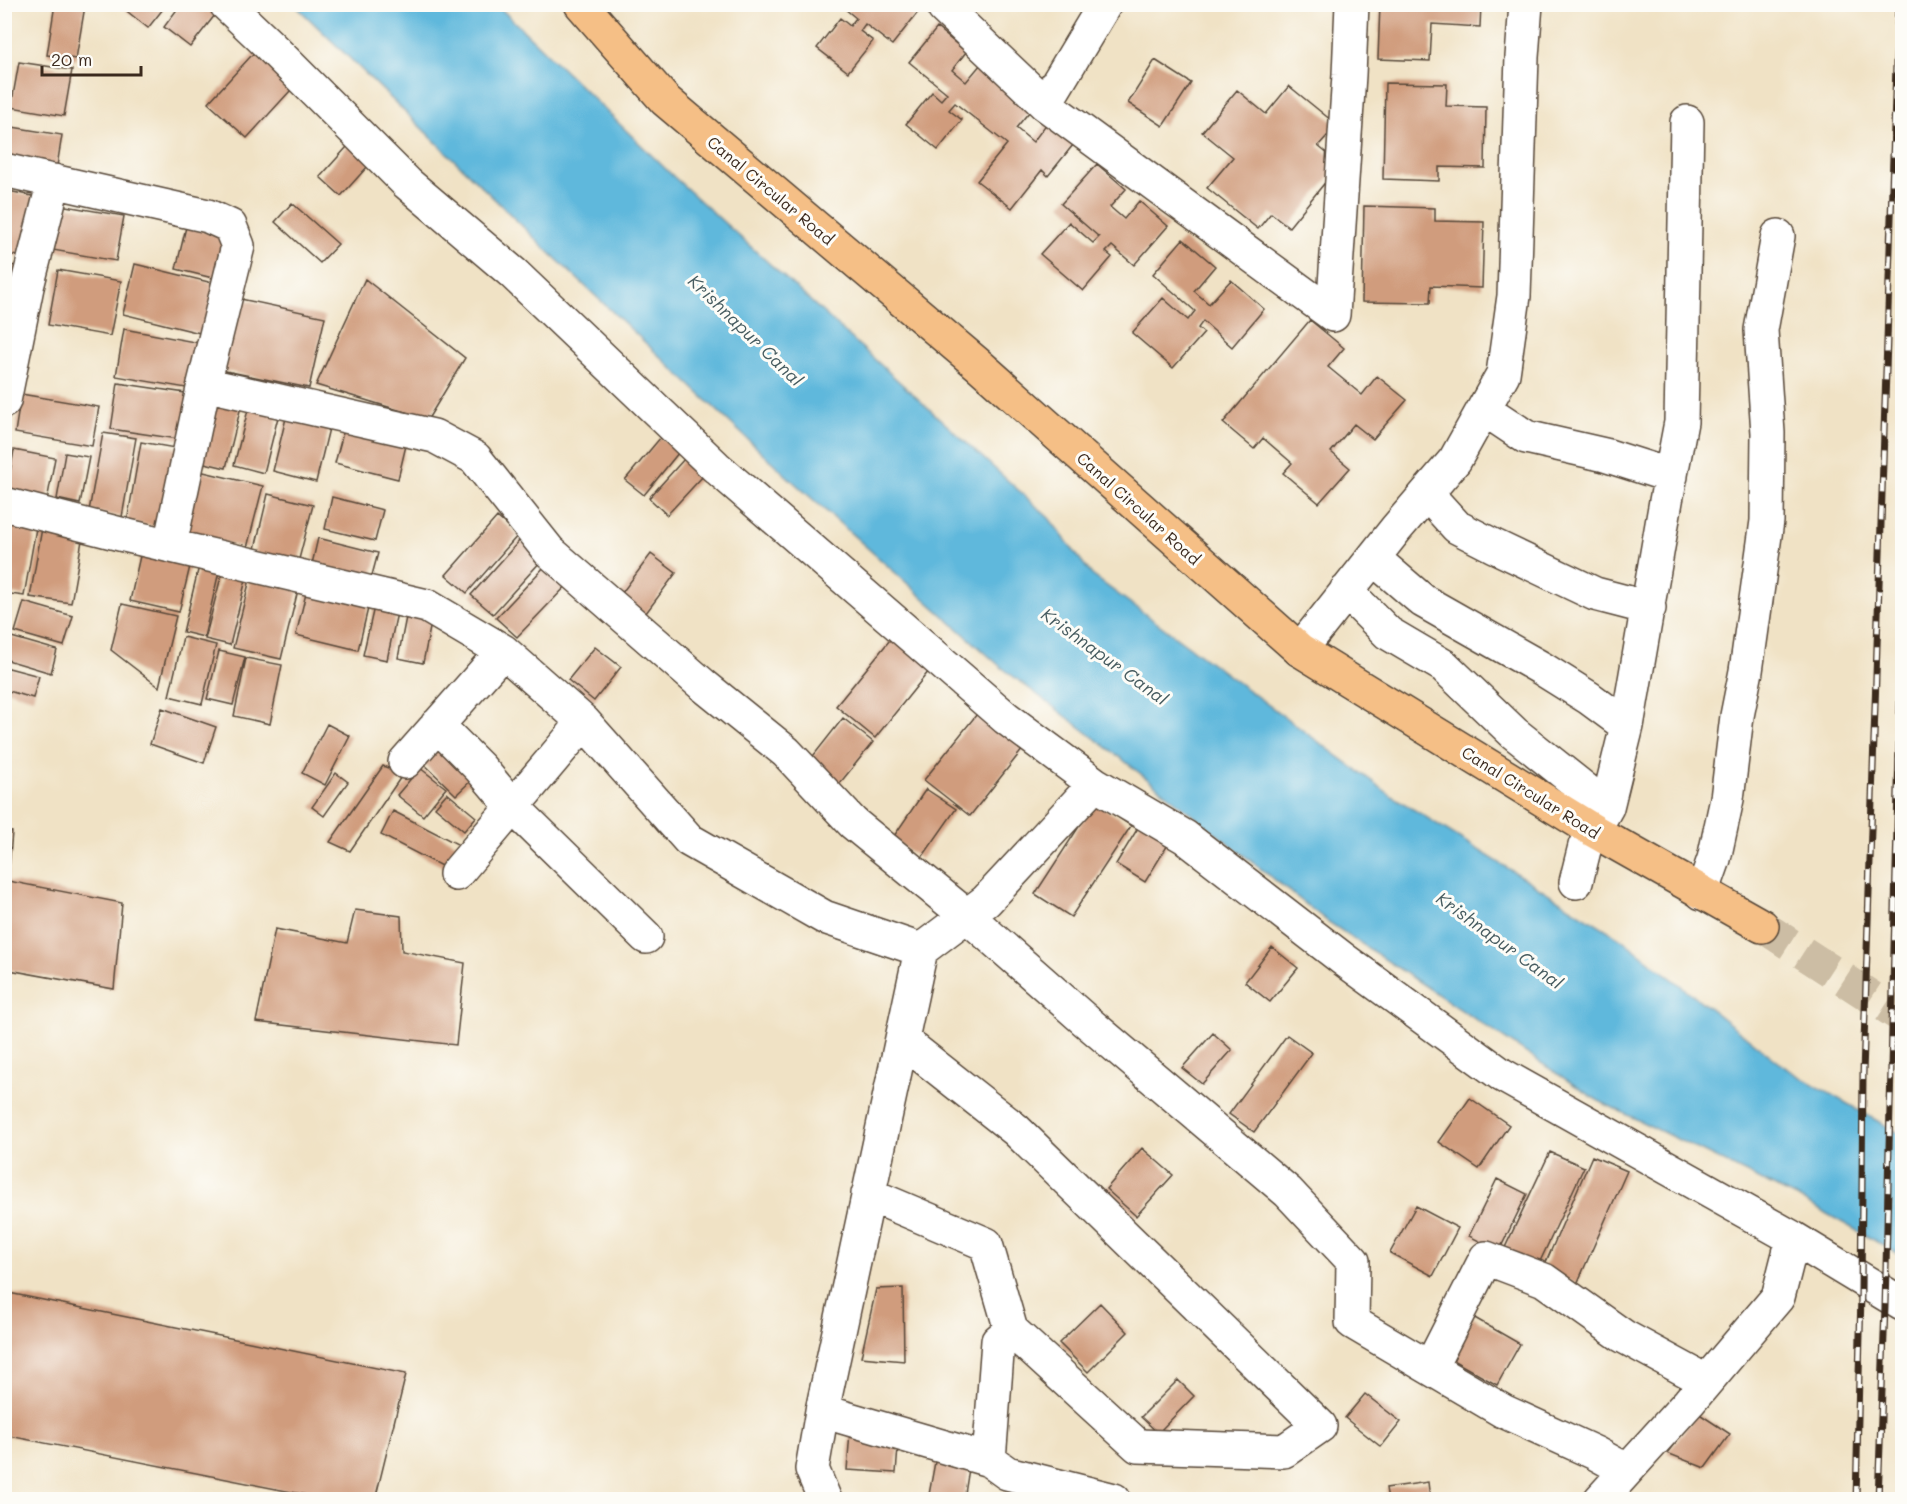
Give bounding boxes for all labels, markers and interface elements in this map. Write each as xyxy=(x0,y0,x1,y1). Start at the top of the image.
scale bar xyxy=(42,39,141,77)
text: 20 m xyxy=(51,47,92,71)
street label: Canal Circular Road xyxy=(703,131,839,249)
water label: Krishnapur Canal xyxy=(683,269,809,391)
street label: Canal Circular Road xyxy=(1073,447,1205,569)
water label: Krishnapur Canal xyxy=(1037,602,1174,710)
street label: Canal Circular Road xyxy=(1458,741,1604,843)
water label: Krishnapur Canal xyxy=(1432,886,1569,994)

